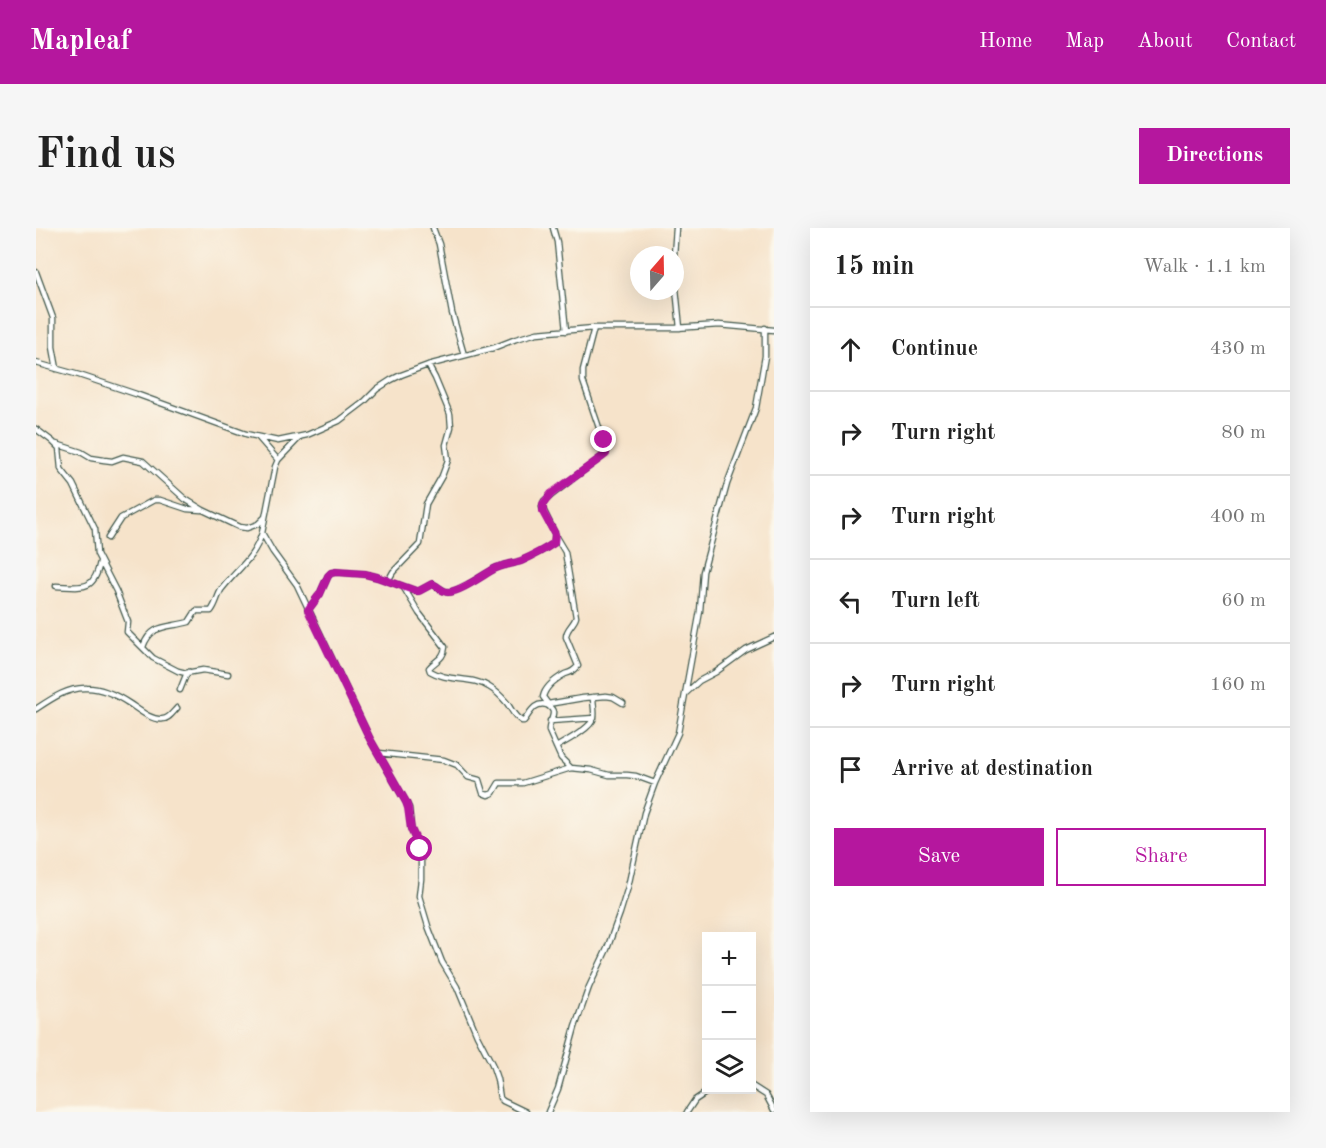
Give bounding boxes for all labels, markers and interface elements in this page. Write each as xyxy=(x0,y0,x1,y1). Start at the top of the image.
text: Mapleaf xyxy=(30,28,130,56)
text: Home xyxy=(979,31,1032,52)
text: Map xyxy=(1065,31,1104,52)
text: About xyxy=(1137,31,1193,52)
text: Contact xyxy=(1226,31,1296,52)
button: Directions xyxy=(1139,128,1290,184)
text: Find us xyxy=(36,135,175,177)
north arrow xyxy=(630,246,684,300)
text: 15 min xyxy=(834,254,914,280)
text: Walk · 1.1 km xyxy=(1143,257,1266,277)
icon: ahead xyxy=(834,333,867,366)
text: Continue xyxy=(891,338,978,360)
text: 430 m xyxy=(1210,339,1266,359)
icon: right xyxy=(834,417,867,450)
text: Turn right xyxy=(891,422,995,444)
text: 80 m xyxy=(1221,423,1266,443)
route end xyxy=(590,426,616,452)
icon: right xyxy=(834,501,867,534)
text: Turn right xyxy=(891,506,995,528)
text: 400 m xyxy=(1210,507,1266,527)
icon: left xyxy=(834,585,867,618)
text: Turn left xyxy=(891,590,980,612)
text: 60 m xyxy=(1221,591,1266,611)
icon: right xyxy=(834,669,867,702)
text: Turn right xyxy=(891,674,995,696)
text: 160 m xyxy=(1210,675,1266,695)
icon: arrive xyxy=(834,753,867,786)
text: Arrive at destination xyxy=(891,758,1093,780)
button: Save xyxy=(834,828,1044,886)
button: Share xyxy=(1056,828,1266,886)
route start xyxy=(406,835,432,861)
map controls xyxy=(702,932,756,1094)
button: + xyxy=(702,932,756,986)
button: − xyxy=(702,986,756,1040)
button: layers xyxy=(702,1040,756,1094)

